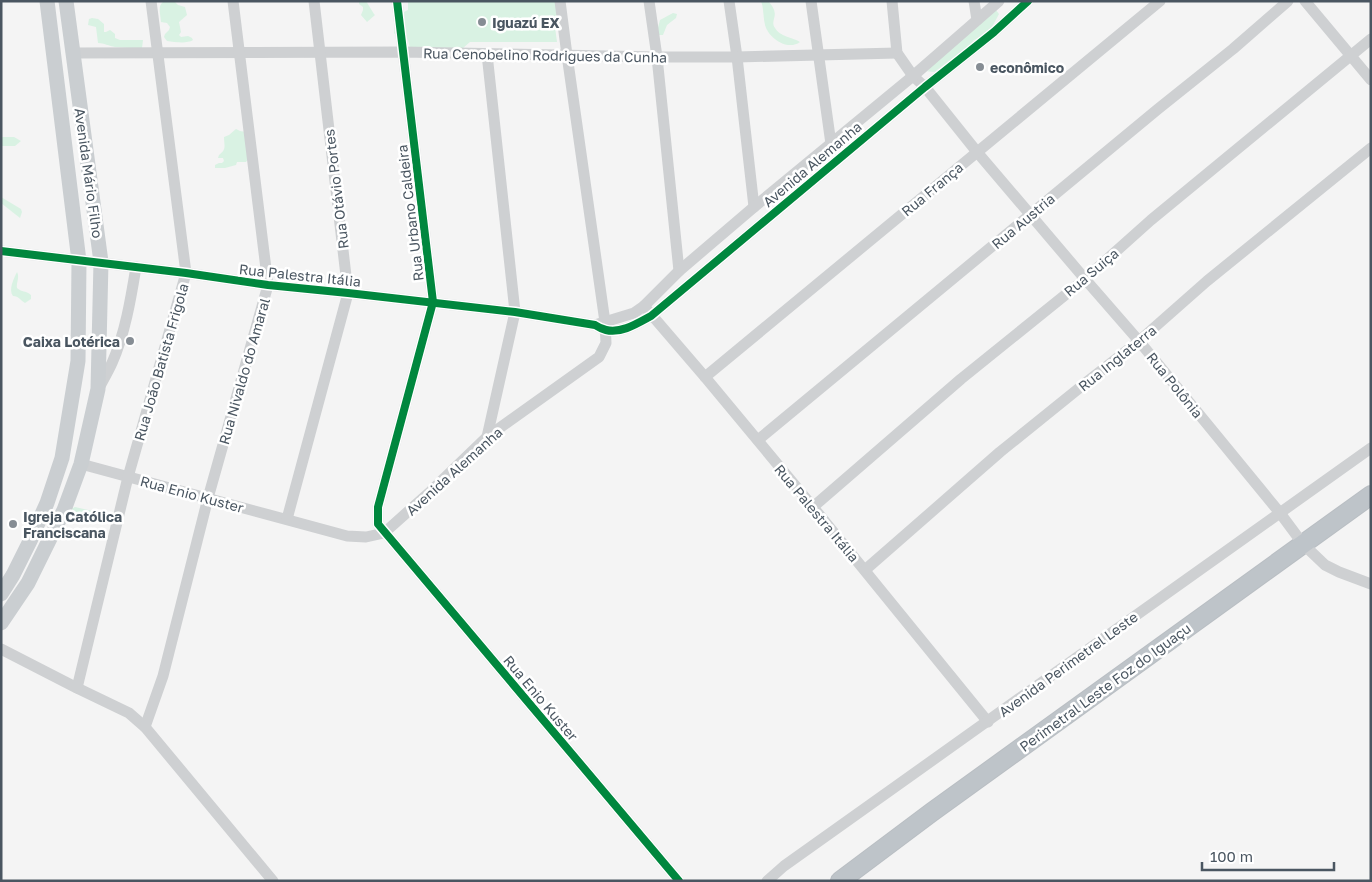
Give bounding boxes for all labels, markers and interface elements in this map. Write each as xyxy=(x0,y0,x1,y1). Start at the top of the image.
place label: Iguazú EX xyxy=(492,14,560,31)
marker: Iguazú EX xyxy=(476,16,488,28)
street label: Rua Cenobelino Rodrigues da Cunha xyxy=(423,44,667,66)
place label: econômico xyxy=(990,59,1064,76)
marker: econômico xyxy=(974,61,986,73)
street label: Avenida Mário Filho xyxy=(71,107,107,239)
street label: Avenida Alemanha xyxy=(759,118,865,210)
street label: Rua Otávio Portes xyxy=(320,128,352,250)
street label: Rua Urbano Caldeira xyxy=(393,144,427,282)
street label: Rua França xyxy=(898,158,966,220)
street label: Rua Austria xyxy=(988,190,1058,252)
street label: Rua Suiça xyxy=(1060,244,1122,300)
street label: Rua Palestra Itália xyxy=(238,260,362,290)
street label: Rua João Batista Frigola xyxy=(130,281,192,443)
street label: Rua Nivaldo do Amaral xyxy=(215,296,273,446)
street label: Rua Inglaterra xyxy=(1075,321,1159,395)
place label: Caixa Lotérica xyxy=(23,333,120,350)
marker: Caixa Lotérica xyxy=(124,335,136,347)
street label: Rua Polônia xyxy=(1143,349,1207,421)
street label: Avenida Alemanha xyxy=(402,423,506,519)
street label: Rua Palestra Itália xyxy=(771,461,863,565)
street label: Rua Enio Kuster xyxy=(138,472,246,516)
place label: Igreja Católica Franciscana xyxy=(23,508,122,541)
marker: Igreja Católica Franciscana xyxy=(7,518,19,530)
street label: Avenida Perimetrel Leste xyxy=(995,608,1141,720)
street label: Perimetral Leste Foz do Iguaçu xyxy=(1016,619,1194,755)
street label: Rua Enio Kuster xyxy=(500,652,582,745)
scale bar xyxy=(1202,840,1334,872)
text: 100 m xyxy=(1210,847,1253,865)

